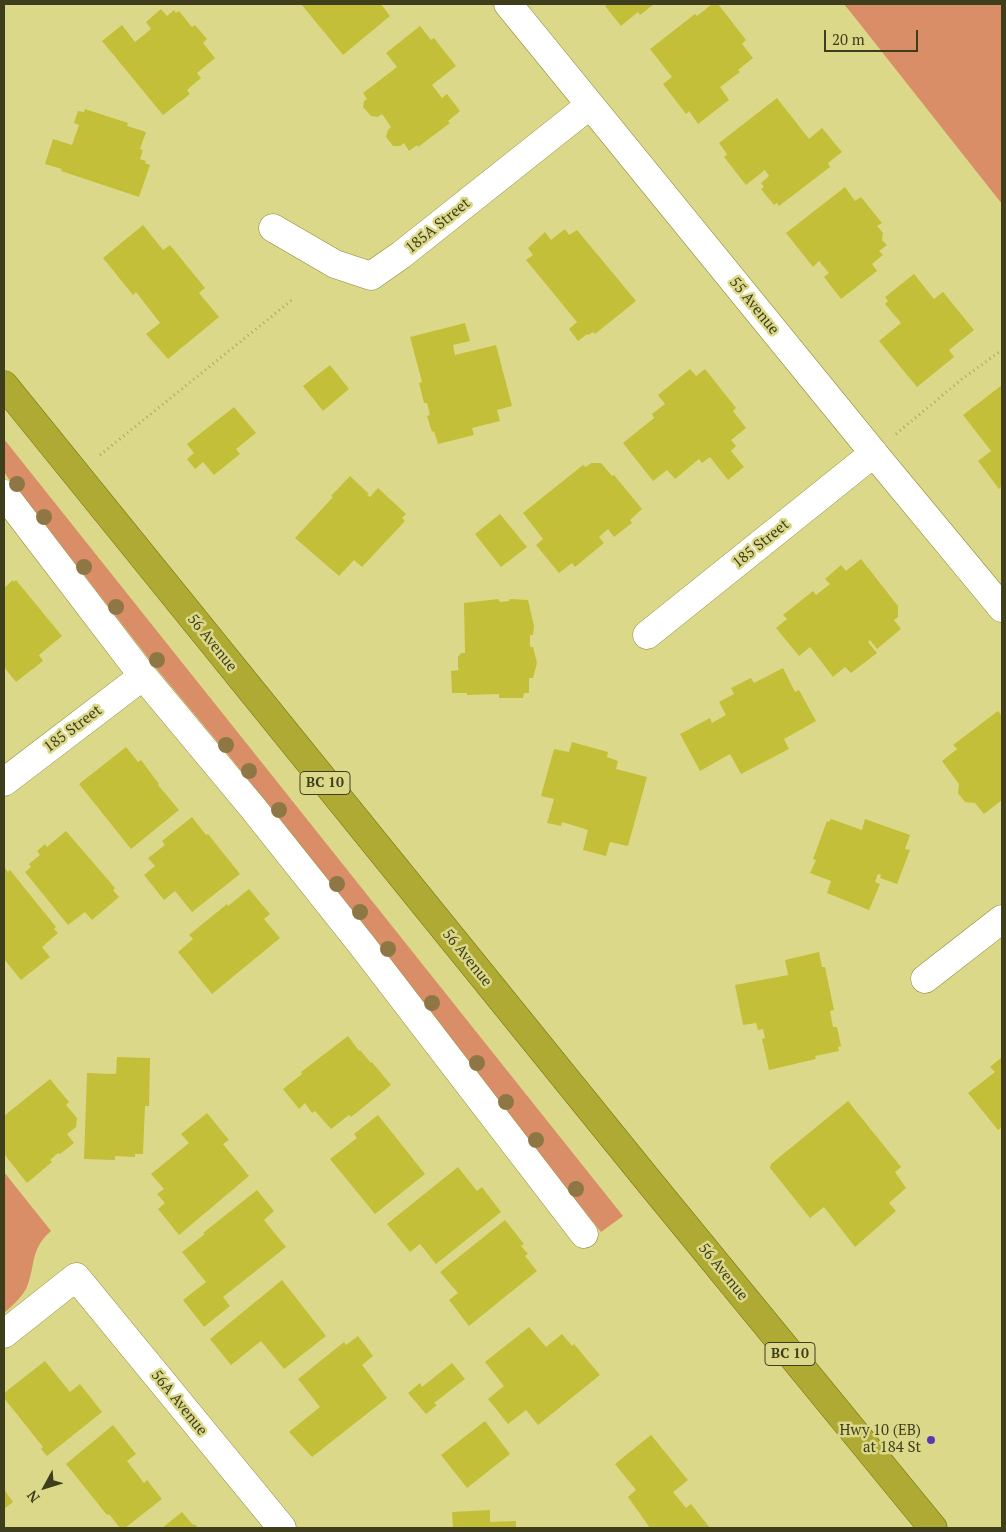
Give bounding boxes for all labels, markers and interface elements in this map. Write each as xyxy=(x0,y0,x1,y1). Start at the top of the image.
scale bar xyxy=(826,20,920,52)
text: 20 m xyxy=(832,29,865,49)
street label: 185A Street xyxy=(402,194,474,258)
street label: 55 Avenue xyxy=(725,274,783,338)
street label: 185 Street xyxy=(729,516,793,572)
street label: 56 Avenue xyxy=(183,611,241,675)
street label: 185 Street xyxy=(41,701,105,757)
road number: BC 10 xyxy=(300,771,350,794)
street label: 56 Avenue xyxy=(438,926,496,990)
street label: 56 Avenue xyxy=(694,1240,752,1304)
road number: BC 10 xyxy=(765,1342,815,1366)
street label: 56A Avenue xyxy=(147,1367,211,1439)
place label: Hwy 10 (EB) at 184 St xyxy=(840,1422,921,1457)
marker: Hwy 10 (EB) at 184 St xyxy=(925,1434,937,1446)
north arrow xyxy=(20,1462,70,1512)
text: N xyxy=(22,1487,44,1507)

